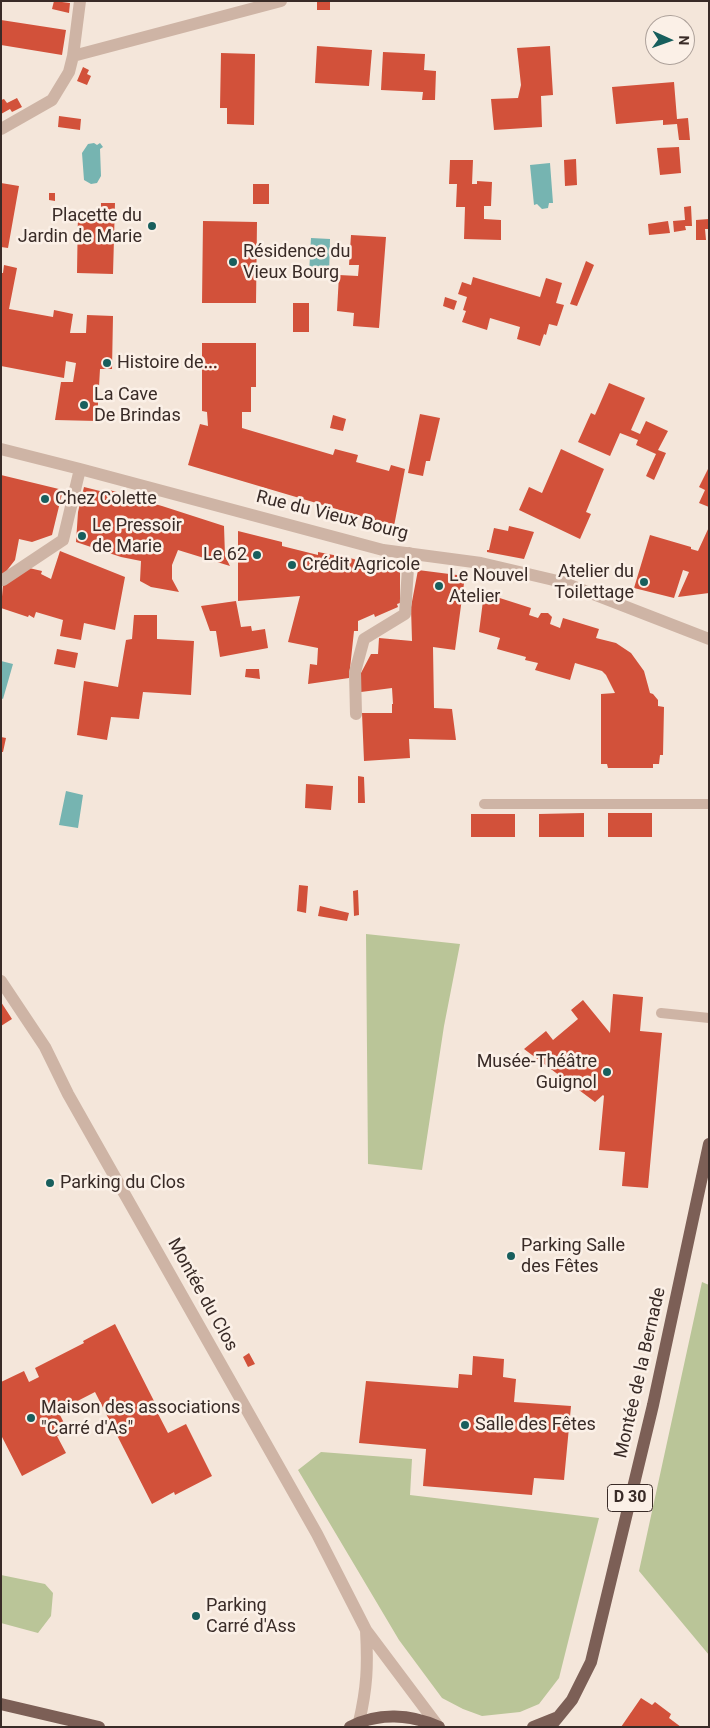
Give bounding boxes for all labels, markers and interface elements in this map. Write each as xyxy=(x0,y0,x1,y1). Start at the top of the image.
north arrow xyxy=(645,15,695,65)
text: N xyxy=(676,35,692,46)
place label: Placette du Jardin de Marie xyxy=(18,205,142,248)
marker: Placette du Jardin de Marie xyxy=(146,220,158,232)
place label: Résidence du Vieux Bourg xyxy=(243,241,350,284)
marker: Résidence du Vieux Bourg xyxy=(227,256,239,268)
place label: Histoire de... xyxy=(117,352,218,374)
marker: Histoire de... xyxy=(101,357,113,369)
place label: La Cave De Brindas xyxy=(94,384,181,426)
marker: La Cave De Brindas xyxy=(78,399,90,411)
street label: Rue du Vieux Bourg xyxy=(254,487,410,545)
place label: Chez Colette xyxy=(55,488,157,510)
marker: Chez Colette xyxy=(39,493,51,505)
place label: Le Pressoir de Marie xyxy=(92,515,182,558)
marker: Le Pressoir de Marie xyxy=(76,530,88,542)
place label: Le 62 xyxy=(203,544,247,566)
marker: Le 62 xyxy=(251,549,263,561)
place label: Crédit Agricole xyxy=(302,554,420,576)
marker: Crédit Agricole xyxy=(286,559,298,571)
place label: Atelier du Toilettage xyxy=(554,561,634,604)
place label: Le Nouvel Atelier xyxy=(449,565,528,608)
marker: Atelier du Toilettage xyxy=(638,576,650,588)
marker: Le Nouvel Atelier xyxy=(433,580,445,592)
place label: Musée-Théâtre Guignol xyxy=(477,1051,597,1094)
marker: Musée-Théâtre Guignol xyxy=(601,1066,613,1078)
place label: Parking du Clos xyxy=(60,1172,185,1194)
marker: Parking du Clos xyxy=(44,1177,56,1189)
street label: Montée du Clos xyxy=(162,1235,242,1355)
place label: Parking Salle des Fêtes xyxy=(521,1235,625,1278)
marker: Parking Salle des Fêtes xyxy=(505,1250,517,1262)
street label: Montée de la Bernade xyxy=(611,1286,671,1460)
place label: Maison des associations "Carré d'As" xyxy=(41,1397,240,1440)
marker: Maison des associations "Carré d'As" xyxy=(25,1412,37,1424)
place label: Salle des Fêtes xyxy=(475,1414,596,1436)
marker: Salle des Fêtes xyxy=(459,1419,471,1431)
road number: D 30 xyxy=(608,1485,652,1512)
place label: Parking Carré d'Ass xyxy=(206,1595,296,1638)
marker: Parking Carré d'Ass xyxy=(190,1610,202,1622)

